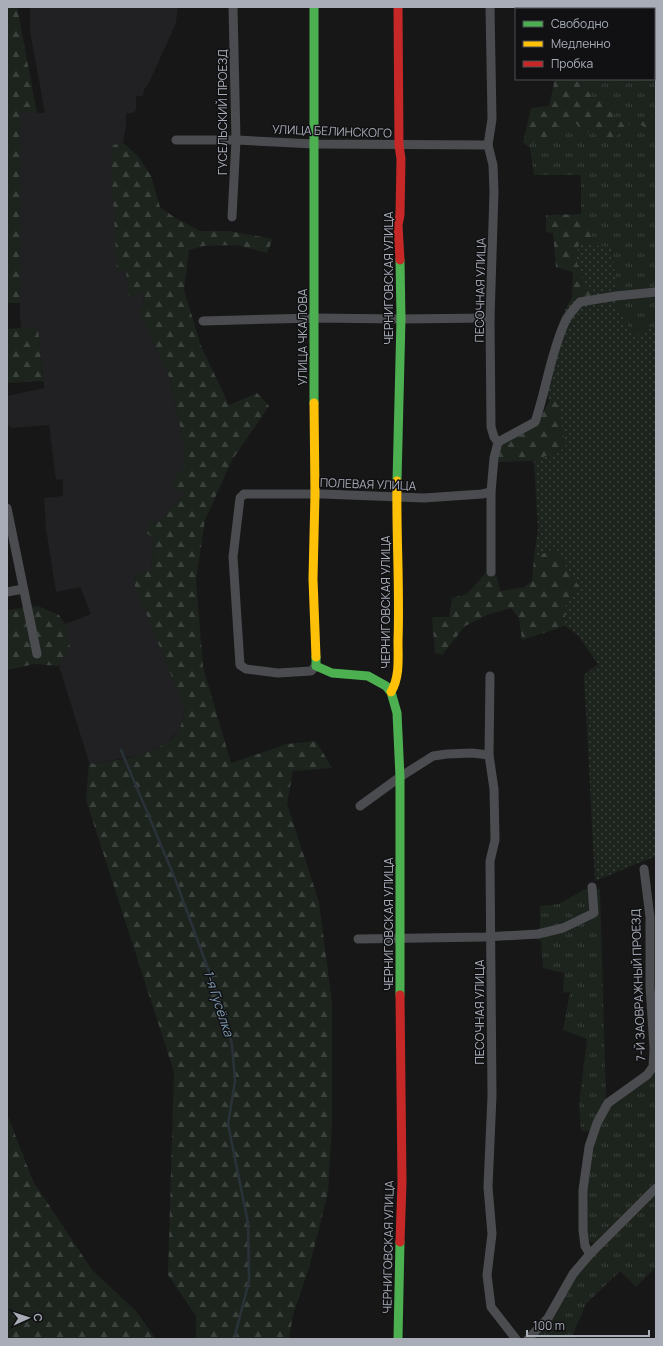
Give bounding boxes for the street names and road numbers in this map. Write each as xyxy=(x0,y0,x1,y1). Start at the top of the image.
street label: ГУСЕЛЬСКИЙ ПРОЕЗД xyxy=(214,49,231,175)
street label: УЛИЦА БЕЛИНСКОГО xyxy=(272,120,392,142)
street label: ЧЕРНИГОВСКАЯ УЛИЦА xyxy=(380,211,397,345)
street label: ПЕСОЧНАЯ УЛИЦА xyxy=(471,237,489,343)
street label: УЛИЦА ЧКАЛОВА xyxy=(294,288,311,385)
street label: ПОЛЕВАЯ УЛИЦА xyxy=(320,474,417,494)
street label: ЧЕРНИГОВСКАЯ УЛИЦА xyxy=(377,535,394,669)
street label: ЧЕРНИГОВСКАЯ УЛИЦА xyxy=(380,857,397,991)
street label: 7-Й ЗАОВРАЖНЫЙ ПРОЕЗД xyxy=(627,908,649,1061)
street label: ПЕСОЧНАЯ УЛИЦА xyxy=(471,959,488,1065)
street label: ЧЕРНИГОВСКАЯ УЛИЦА xyxy=(378,1180,398,1314)

